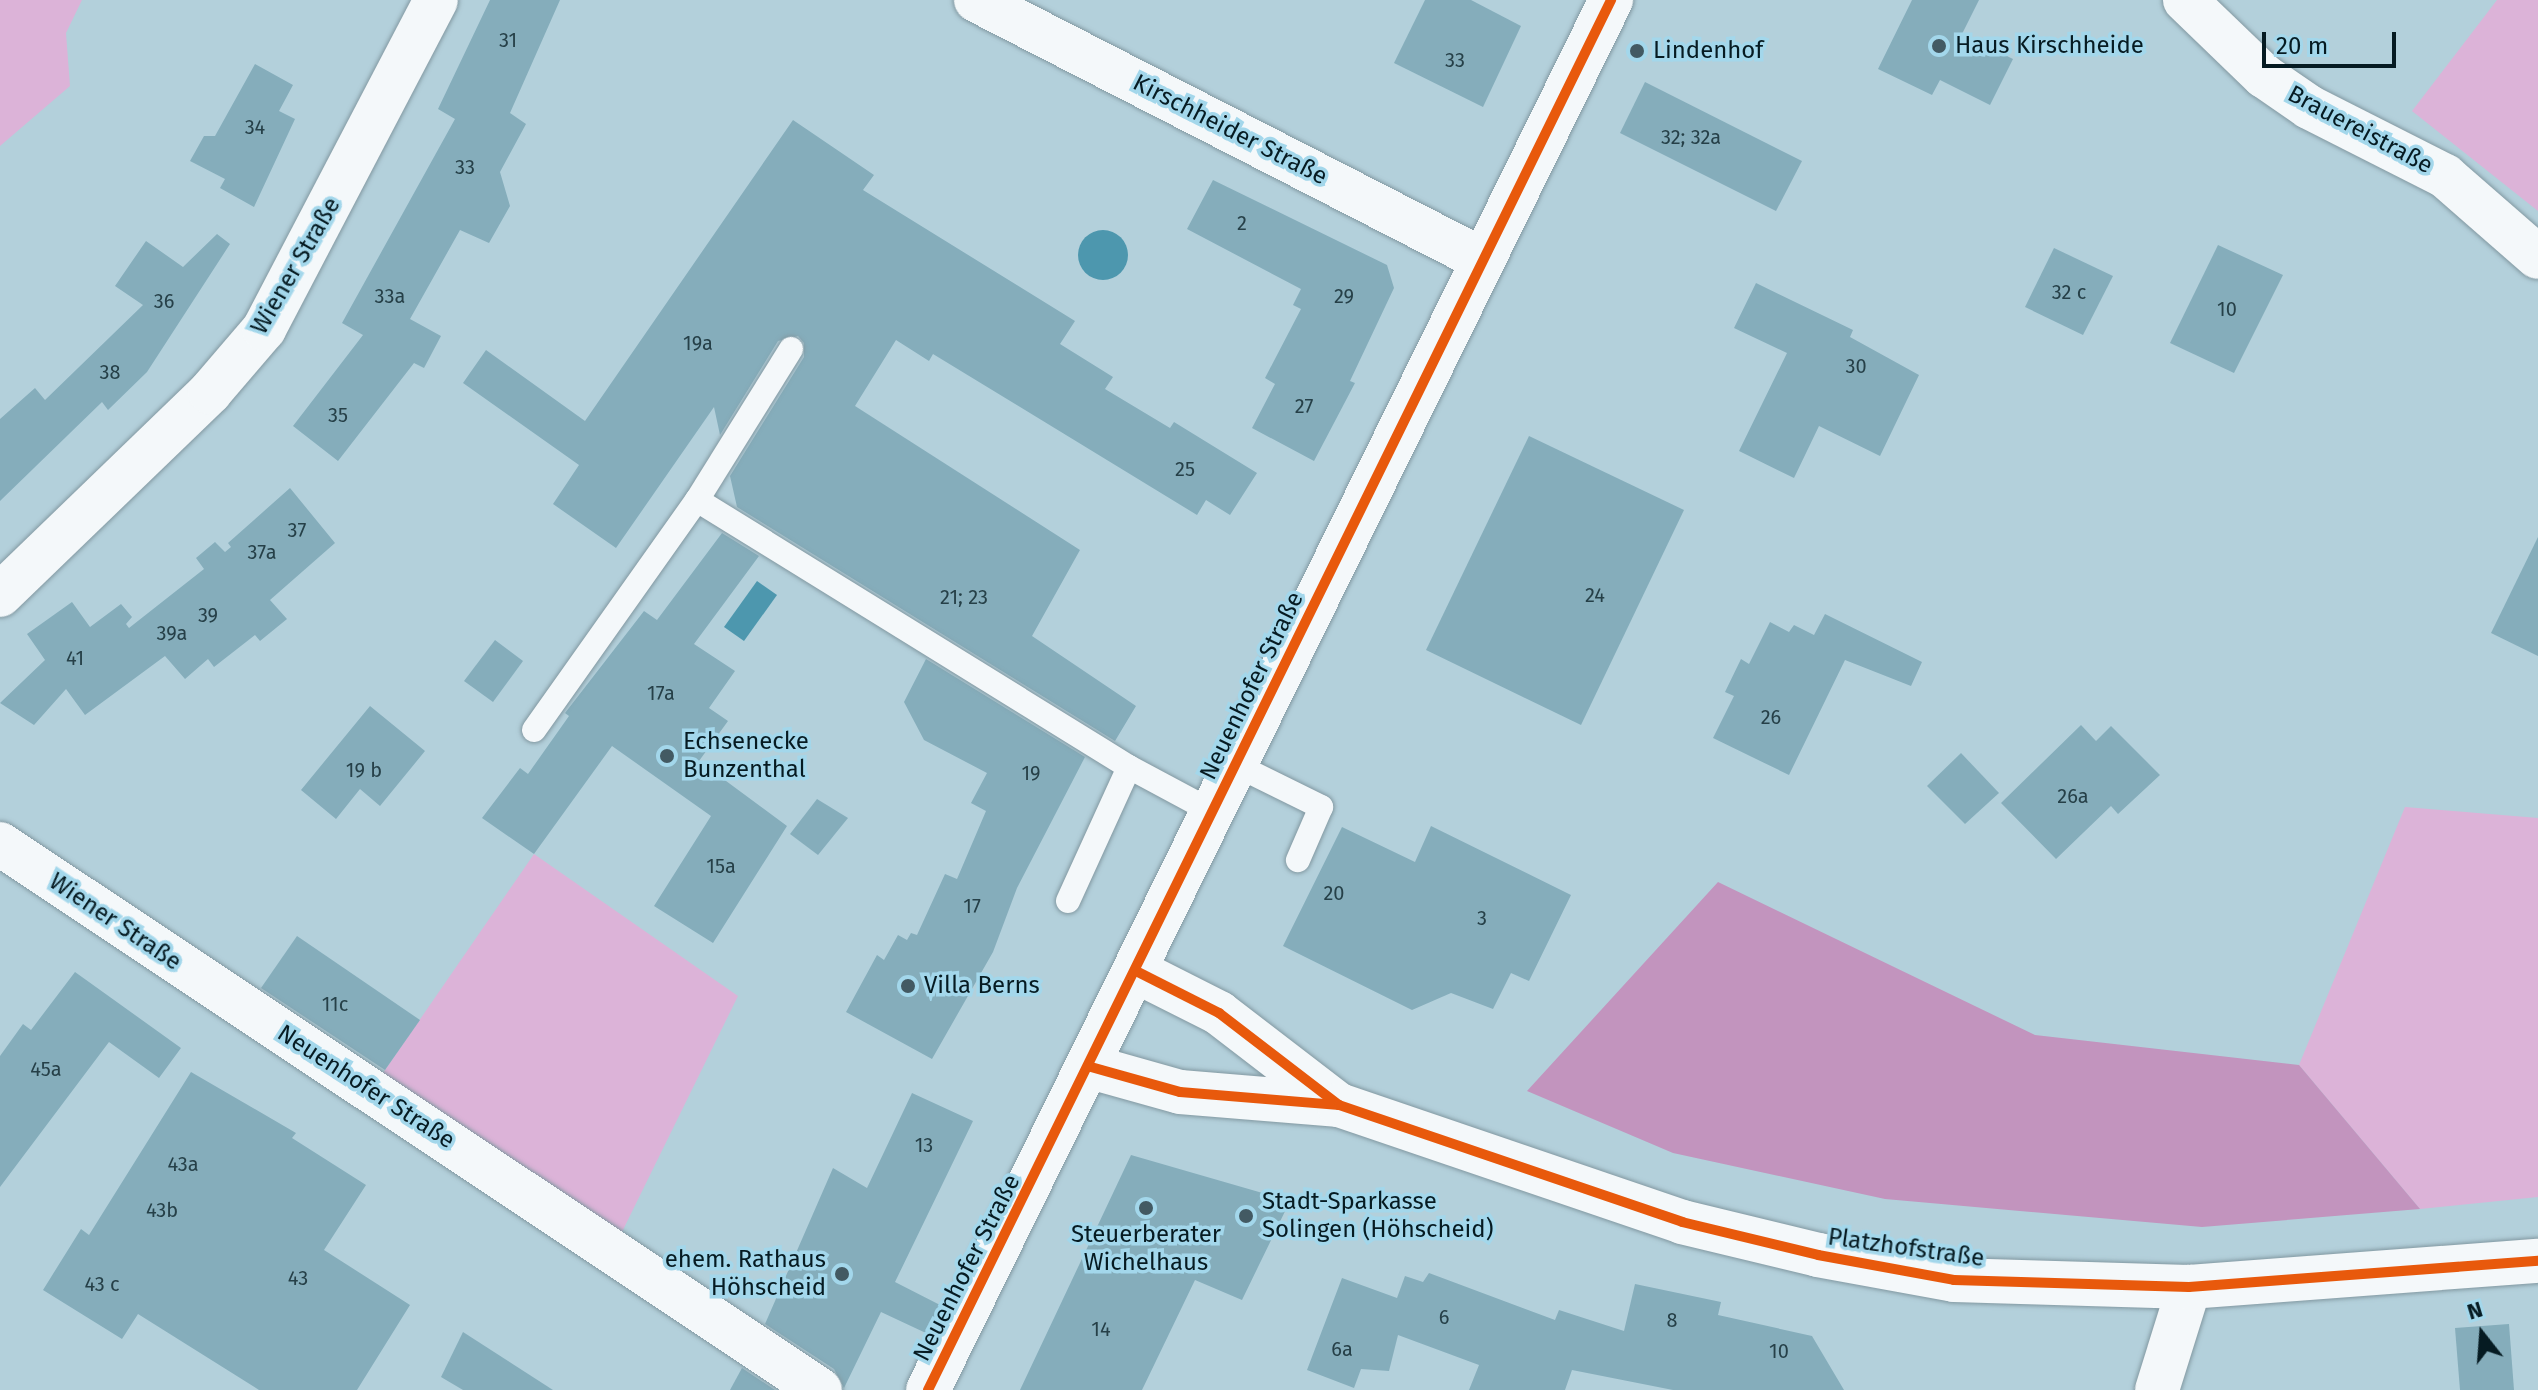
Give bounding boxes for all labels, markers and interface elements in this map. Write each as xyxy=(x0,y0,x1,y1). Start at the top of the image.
scale bar xyxy=(2266,16,2400,66)
house number: 31 xyxy=(499,28,517,52)
place label: Haus Kirschheide xyxy=(1955,32,2144,60)
text: 20 m xyxy=(2276,32,2328,60)
place label: Lindenhof xyxy=(1653,37,1763,65)
marker: Haus Kirschheide xyxy=(1930,37,1948,55)
marker: Lindenhof xyxy=(1628,42,1646,60)
house number: 33 xyxy=(1445,48,1465,72)
street label: Kirschheider Straße xyxy=(1128,69,1332,191)
street label: Brauereistraße xyxy=(2283,80,2437,180)
house number: 34 xyxy=(245,115,265,139)
house number: 32; 32a xyxy=(1661,125,1721,149)
house number: 33 xyxy=(455,155,475,179)
street label: Wiener Straße xyxy=(245,193,347,339)
house number: 2 xyxy=(1237,211,1247,235)
house number: 32 c xyxy=(2052,280,2086,304)
house number: 33a xyxy=(375,284,405,308)
house number: 29 xyxy=(1334,284,1354,308)
house number: 36 xyxy=(154,289,174,313)
house number: 10 xyxy=(2217,297,2237,321)
house number: 19a xyxy=(683,331,713,355)
house number: 30 xyxy=(1845,354,1867,378)
house number: 38 xyxy=(100,360,120,384)
house number: 27 xyxy=(1295,394,1313,418)
house number: 35 xyxy=(328,403,348,427)
house number: 25 xyxy=(1175,457,1195,481)
house number: 37 xyxy=(288,518,306,542)
house number: 37a xyxy=(247,540,277,564)
house number: 24 xyxy=(1585,583,1605,607)
house number: 21; 23 xyxy=(940,585,988,609)
street label: Neuenhofer Straße xyxy=(1194,587,1310,785)
house number: 39 xyxy=(198,603,218,627)
house number: 39a xyxy=(157,621,187,645)
house number: 41 xyxy=(66,646,84,670)
house number: 17a xyxy=(647,681,675,705)
house number: 26 xyxy=(1761,705,1781,729)
place label: Echsenecke Bunzenthal xyxy=(683,728,809,784)
marker: Echsenecke Bunzenthal xyxy=(658,747,676,765)
house number: 19 b xyxy=(346,758,382,782)
house number: 19 xyxy=(1021,761,1041,785)
house number: 26a xyxy=(2057,784,2089,808)
house number: 15a xyxy=(706,854,736,878)
street label: Wiener Straße xyxy=(44,867,186,977)
house number: 20 xyxy=(1323,881,1345,905)
house number: 17 xyxy=(963,894,981,918)
house number: 3 xyxy=(1477,906,1487,930)
place label: Villa Berns xyxy=(924,972,1040,1000)
marker: Villa Berns xyxy=(899,977,917,995)
house number: 11c xyxy=(322,992,348,1016)
street label: Neuenhofer Straße xyxy=(272,1019,460,1155)
house number: 45a xyxy=(30,1057,62,1081)
house number: 13 xyxy=(915,1133,933,1157)
house number: 43a xyxy=(167,1152,199,1176)
street label: Neuenhofer Straße xyxy=(907,1170,1027,1366)
place label: Stadt-Sparkasse Solingen (Höhscheid) xyxy=(1262,1188,1493,1244)
house number: 43b xyxy=(146,1198,178,1222)
marker: Steuerberater Wichelhaus xyxy=(1137,1199,1155,1217)
marker: Stadt-Sparkasse Solingen (Höhscheid) xyxy=(1237,1207,1255,1225)
place label: Steuerberater Wichelhaus xyxy=(1071,1221,1221,1277)
street label: Platzhofstraße xyxy=(1826,1223,1986,1273)
place label: ehem. Rathaus Höhscheid xyxy=(665,1246,826,1302)
marker: ehem. Rathaus Höhscheid xyxy=(833,1265,851,1283)
house number: 43 xyxy=(288,1266,308,1290)
house number: 43 c xyxy=(84,1272,120,1296)
north arrow xyxy=(2442,1294,2522,1374)
text: N xyxy=(2464,1296,2486,1326)
house number: 6 xyxy=(1439,1305,1449,1329)
house number: 8 xyxy=(1666,1308,1678,1332)
house number: 14 xyxy=(1091,1317,1111,1341)
house number: 6a xyxy=(1331,1337,1353,1361)
house number: 10 xyxy=(1769,1339,1789,1363)

